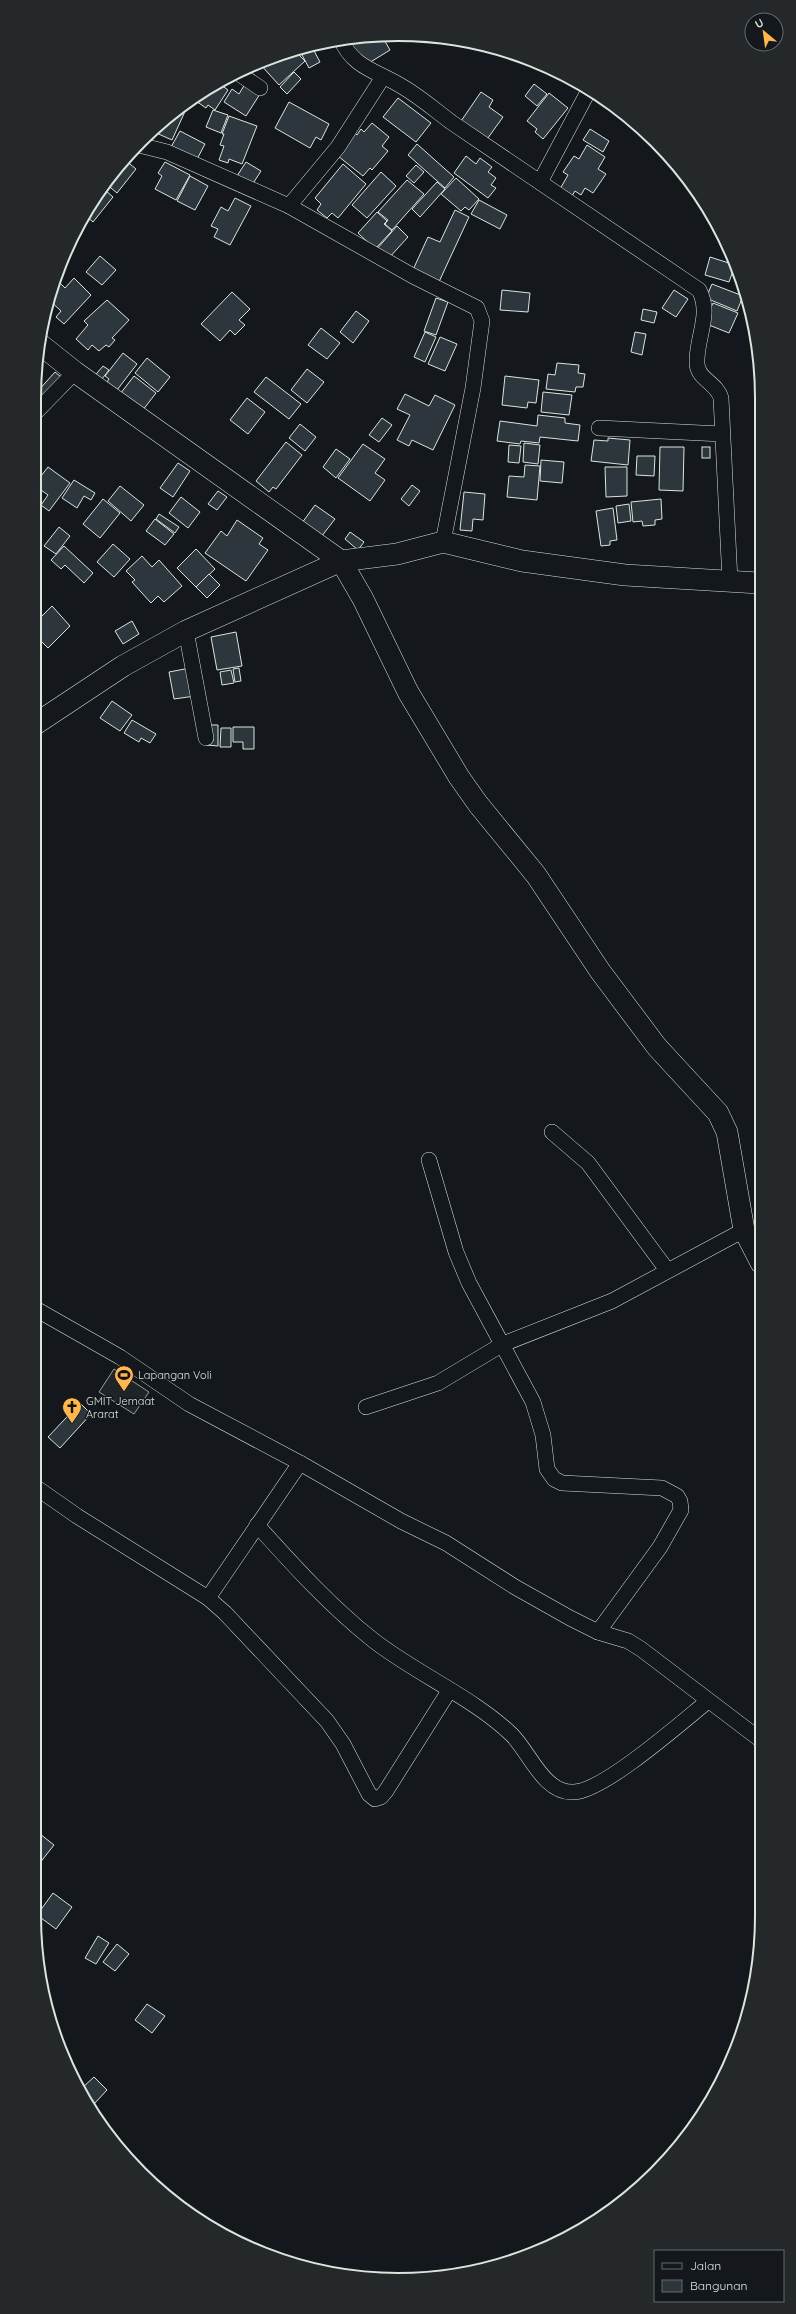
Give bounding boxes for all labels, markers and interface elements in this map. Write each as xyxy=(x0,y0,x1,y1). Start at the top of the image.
north arrow xyxy=(744,12,784,52)
text: U xyxy=(752,15,766,31)
sports icon: Lapangan Voli xyxy=(113,1364,135,1392)
place label: Lapangan Voli xyxy=(138,1368,212,1382)
place label: GMIT Jemaat Ararat xyxy=(86,1394,155,1421)
church icon: GMIT Jemaat Ararat xyxy=(61,1396,83,1424)
legend xyxy=(654,2250,784,2302)
text: Jalan xyxy=(690,2258,721,2273)
text: Bangunan xyxy=(690,2278,747,2293)

